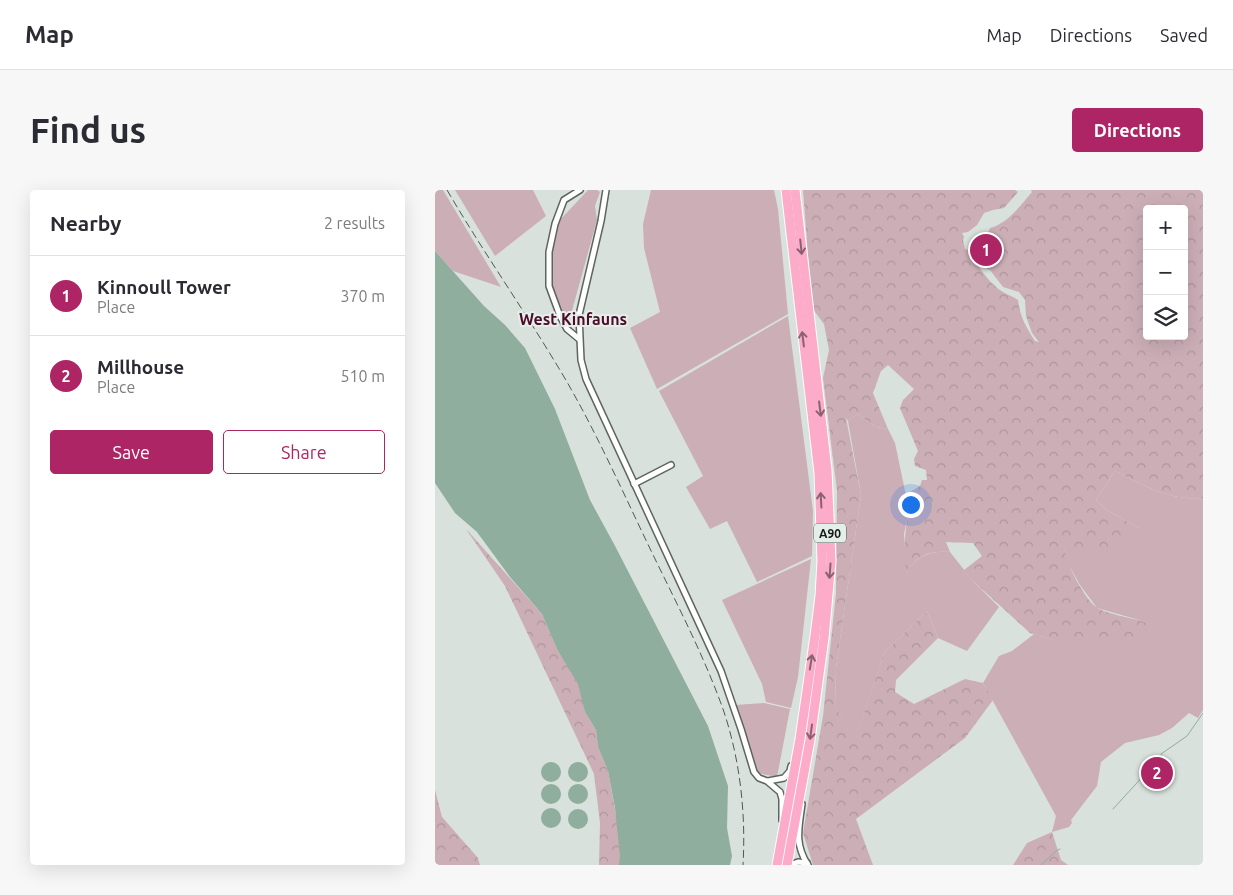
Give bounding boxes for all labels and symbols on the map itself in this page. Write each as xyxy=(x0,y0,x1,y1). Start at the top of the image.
pin: 1 xyxy=(970,231,1002,269)
one-way arrow xyxy=(796,239,806,255)
district label: West Kinfauns xyxy=(519,310,627,328)
one-way arrow xyxy=(798,331,808,347)
one-way arrow xyxy=(815,401,825,417)
one-way arrow xyxy=(816,492,825,508)
your location xyxy=(898,492,924,518)
road number: A90 xyxy=(814,523,846,542)
one-way arrow xyxy=(825,563,834,579)
one-way arrow xyxy=(807,654,817,670)
one-way arrow xyxy=(806,724,816,740)
pin: 2 xyxy=(1141,754,1173,792)

